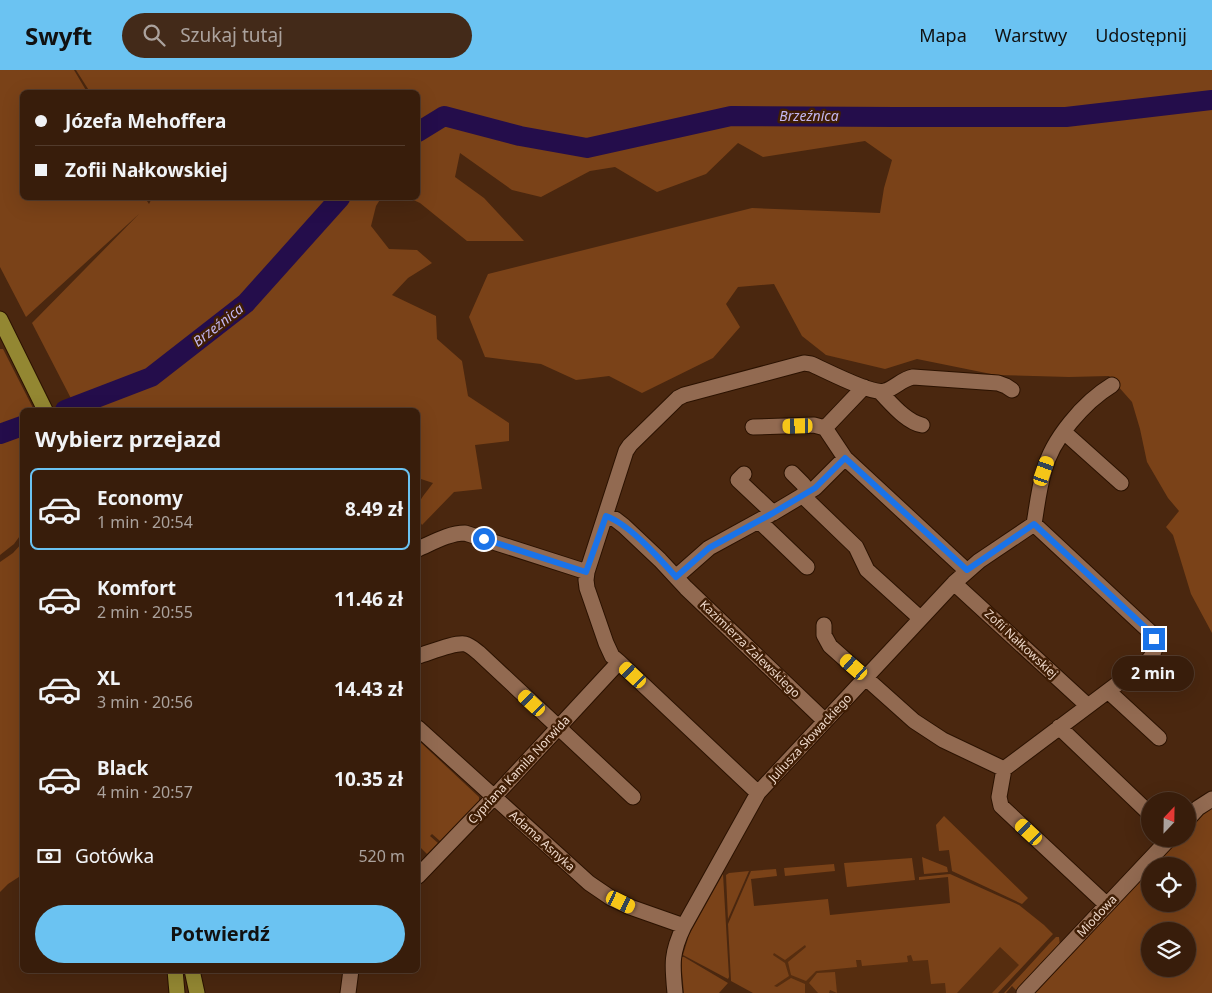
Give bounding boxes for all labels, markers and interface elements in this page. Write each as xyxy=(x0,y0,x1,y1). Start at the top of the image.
search box xyxy=(122,13,472,58)
text: Swyft xyxy=(25,19,92,52)
icon: search xyxy=(140,21,168,49)
text: Szukaj tutaj xyxy=(180,22,283,48)
text: Mapa xyxy=(919,23,967,47)
text: Warstwy xyxy=(995,23,1067,47)
text: Udostępnij xyxy=(1095,23,1187,47)
water label: Brzeźnica xyxy=(779,106,839,125)
text: Józefa Mehoffera xyxy=(65,108,226,134)
text: Zofii Nałkowskiej xyxy=(65,157,228,183)
water label: Brzeźnica xyxy=(188,299,247,350)
car xyxy=(782,418,813,434)
text: Wybierz przejazd xyxy=(35,423,221,453)
car xyxy=(1032,454,1055,488)
text: Economy xyxy=(97,485,183,511)
icon: car xyxy=(37,487,82,532)
text: 8.49 zł xyxy=(345,496,403,522)
text: 1 min · 20:54 xyxy=(97,511,193,533)
route start xyxy=(473,528,495,550)
text: Komfort xyxy=(97,575,176,601)
icon: car xyxy=(37,577,82,622)
text: 11.46 zł xyxy=(334,586,403,612)
street label: Kazimierza Zalewskiego xyxy=(696,596,804,701)
text: 2 min · 20:55 xyxy=(97,601,193,623)
street label: Zofii Nałkowskiej xyxy=(981,605,1062,682)
route end xyxy=(1143,628,1165,650)
car xyxy=(837,651,870,683)
callout: 2 min xyxy=(1113,656,1195,692)
car xyxy=(616,659,649,691)
text: 2 min xyxy=(1131,662,1175,684)
text: XL xyxy=(97,665,120,691)
icon: car xyxy=(37,667,82,712)
text: 14.43 zł xyxy=(334,676,403,702)
car xyxy=(515,687,548,719)
street label: Juliusza Słowackiego xyxy=(763,690,855,786)
text: 3 min · 20:56 xyxy=(97,691,193,713)
street label: Cypriana Kamila Norwida xyxy=(464,712,573,828)
text: Black xyxy=(97,755,148,781)
icon: car xyxy=(37,757,82,802)
text: 10.35 zł xyxy=(334,766,403,792)
text: 4 min · 20:57 xyxy=(97,781,193,803)
north arrow xyxy=(1141,792,1196,848)
map controls xyxy=(1141,792,1196,977)
street label: Adama Asnyka xyxy=(506,807,579,875)
car xyxy=(1012,816,1045,848)
icon: cash xyxy=(35,842,63,870)
text: Gotówka xyxy=(75,843,154,869)
text: 520 m xyxy=(358,845,405,867)
button: locate xyxy=(1141,857,1196,912)
car xyxy=(604,889,637,915)
street label: Miodowa xyxy=(1073,891,1121,940)
button: Potwierdź xyxy=(35,905,405,963)
button: layers xyxy=(1141,922,1196,977)

